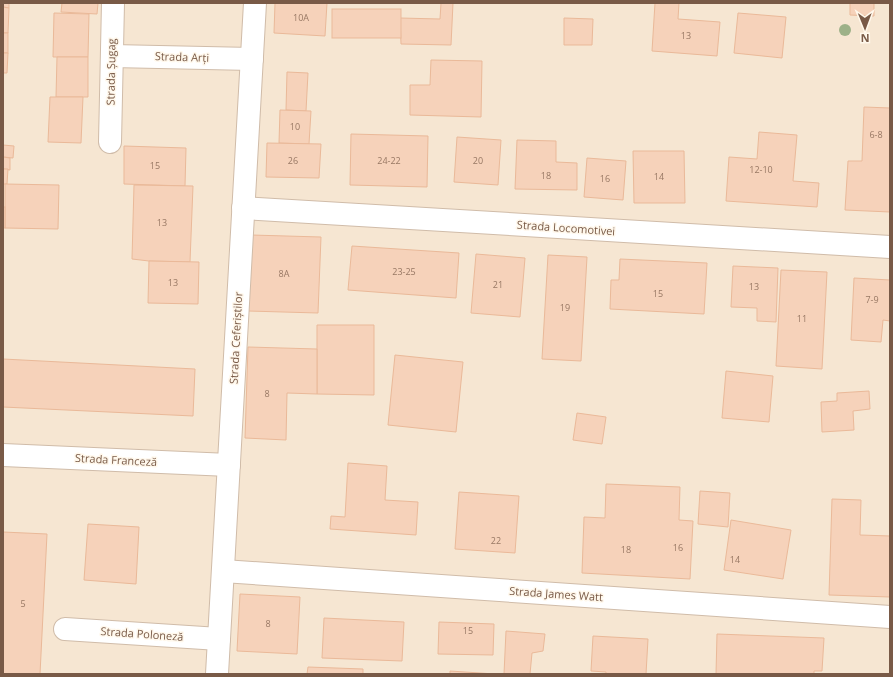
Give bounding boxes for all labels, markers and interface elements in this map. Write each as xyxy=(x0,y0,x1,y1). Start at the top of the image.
north arrow xyxy=(845,8,885,48)
house number: 10A xyxy=(293,11,309,24)
house number: 13 xyxy=(681,29,691,42)
text: N xyxy=(861,31,870,46)
street label: Strada Șugag xyxy=(102,38,119,106)
street label: Strada Arți xyxy=(155,48,209,65)
house number: 10 xyxy=(290,120,300,133)
house number: 6-8 xyxy=(869,128,883,141)
house number: 26 xyxy=(288,154,298,167)
house number: 24-22 xyxy=(377,154,401,167)
house number: 20 xyxy=(473,154,483,167)
house number: 15 xyxy=(150,159,160,172)
house number: 12-10 xyxy=(749,163,773,176)
house number: 18 xyxy=(541,169,551,182)
house number: 14 xyxy=(654,170,664,183)
house number: 16 xyxy=(600,172,610,185)
house number: 13 xyxy=(157,216,167,229)
street label: Strada Locomotivei xyxy=(516,217,616,238)
house number: 23-25 xyxy=(392,265,416,278)
house number: 8A xyxy=(279,267,290,280)
house number: 13 xyxy=(168,276,178,289)
house number: 21 xyxy=(493,278,503,291)
house number: 13 xyxy=(749,280,759,293)
house number: 15 xyxy=(653,287,663,300)
street label: Strada Ceferiștilor xyxy=(226,291,245,384)
house number: 7-9 xyxy=(865,293,879,306)
house number: 19 xyxy=(560,301,570,314)
house number: 11 xyxy=(797,312,807,325)
house number: 8 xyxy=(264,387,270,400)
street label: Strada Franceză xyxy=(75,450,157,469)
house number: 22 xyxy=(491,534,501,547)
house number: 16 xyxy=(673,541,683,554)
house number: 18 xyxy=(621,543,631,556)
house number: 14 xyxy=(730,553,740,566)
street label: Strada James Watt xyxy=(509,583,603,604)
house number: 5 xyxy=(20,597,26,610)
house number: 8 xyxy=(265,617,271,630)
street label: Strada Poloneză xyxy=(100,623,184,644)
house number: 15 xyxy=(463,624,473,637)

